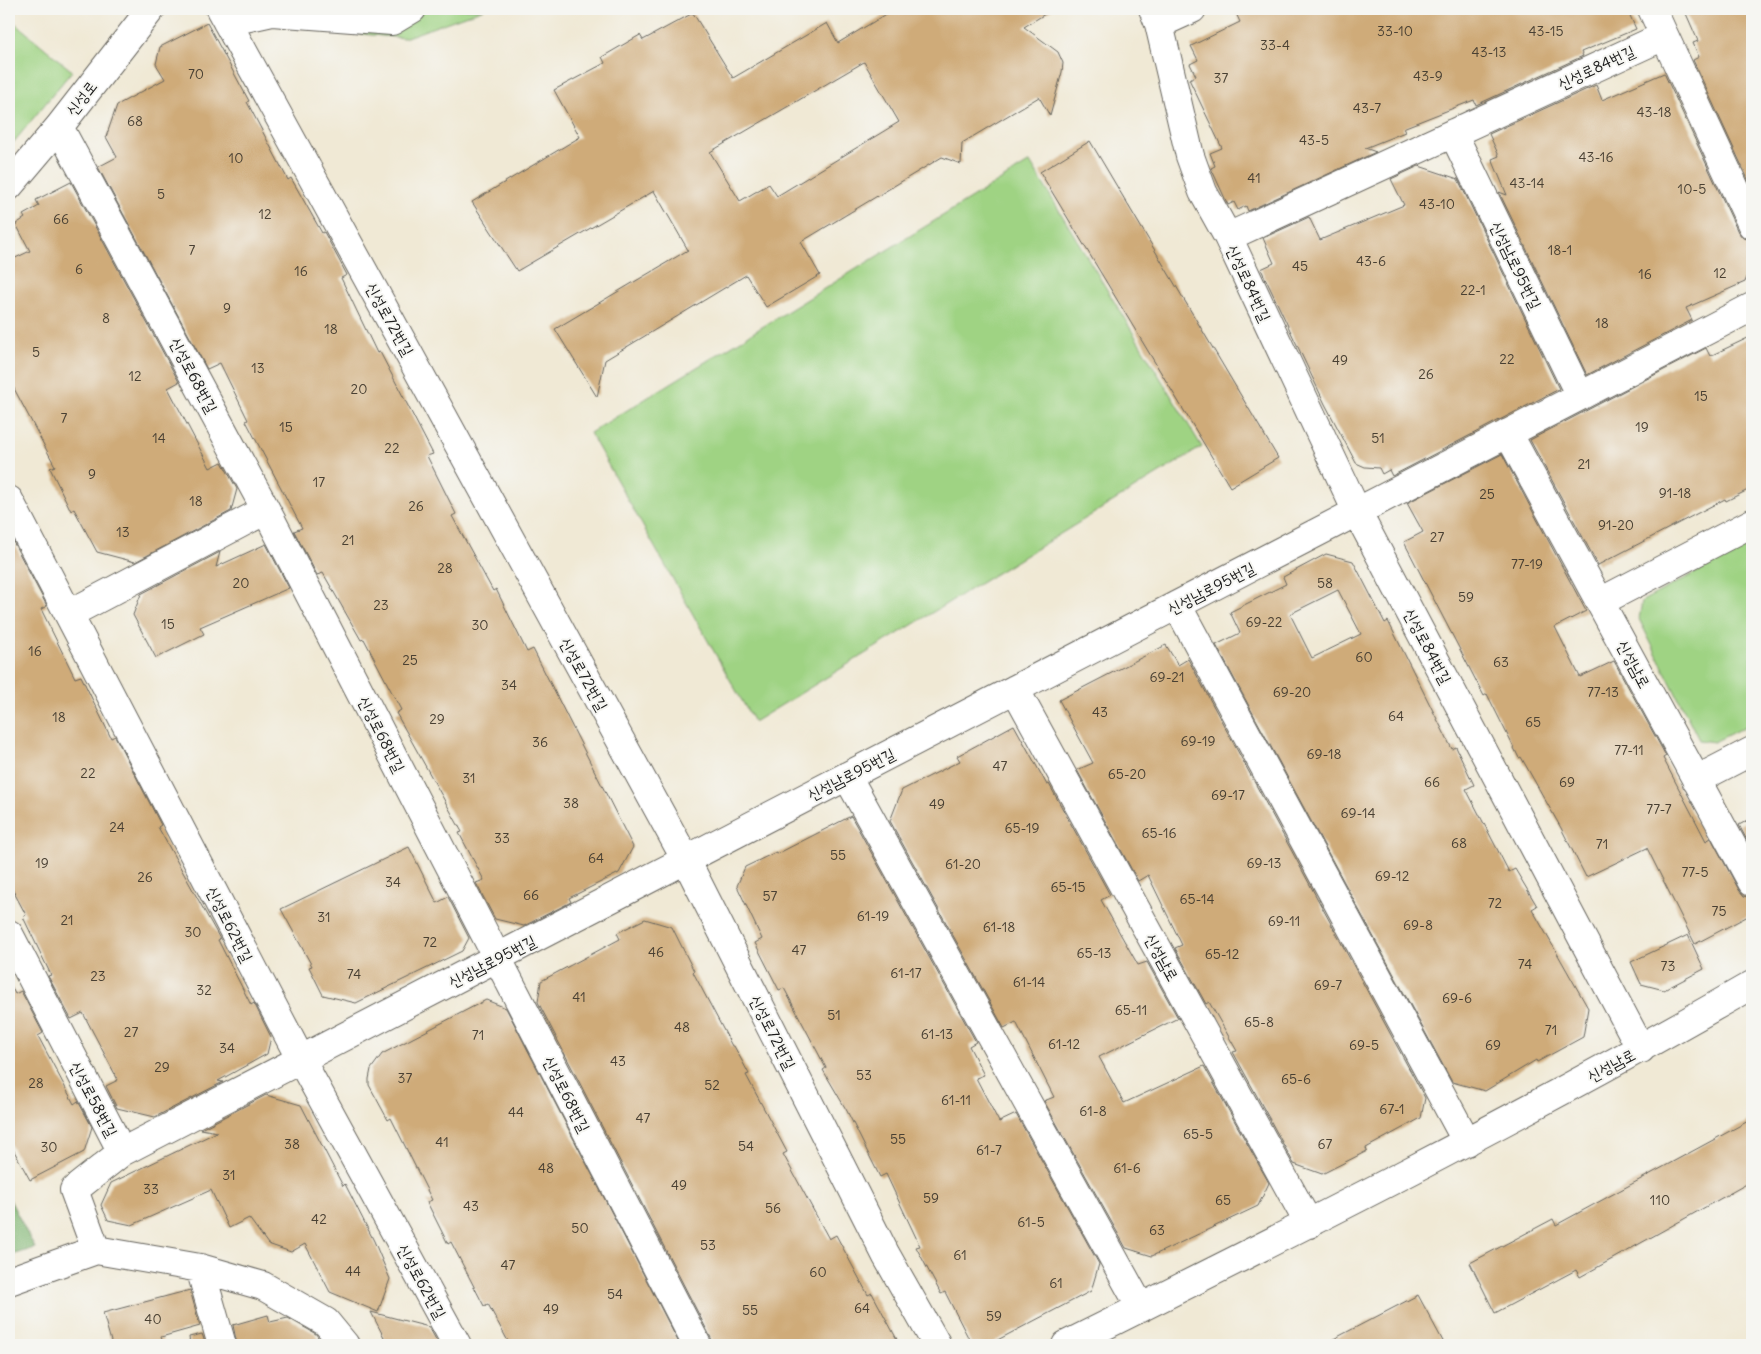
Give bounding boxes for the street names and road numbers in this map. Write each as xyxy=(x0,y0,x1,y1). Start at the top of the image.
street label: 신성로84번길 xyxy=(1554,40,1638,94)
street label: 신성로 xyxy=(61,77,101,119)
street label: 신성남로95번길 xyxy=(1486,218,1546,312)
street label: 신성로84번길 xyxy=(1222,241,1276,325)
street label: 신성로72번길 xyxy=(362,279,418,359)
street label: 신성로68번길 xyxy=(166,334,222,416)
street label: 신성남로95번길 xyxy=(1164,557,1258,619)
street label: 신성로84번길 xyxy=(1400,605,1456,687)
street label: 신성로72번길 xyxy=(556,634,612,714)
street label: 신성남로 xyxy=(1613,637,1655,691)
street label: 신성로68번길 xyxy=(354,693,410,776)
street label: 신성남로95번길 xyxy=(804,743,898,805)
street label: 신성로62번길 xyxy=(202,883,258,965)
street label: 신성남로95번길 xyxy=(445,930,539,992)
street label: 신성남로 xyxy=(1141,930,1183,984)
street label: 신성로72번길 xyxy=(746,991,800,1073)
street label: 신성남로 xyxy=(1584,1044,1638,1086)
street label: 신성로68번길 xyxy=(539,1053,595,1136)
street label: 신성로58번길 xyxy=(66,1058,122,1140)
street label: 신성로62번길 xyxy=(393,1240,451,1322)

